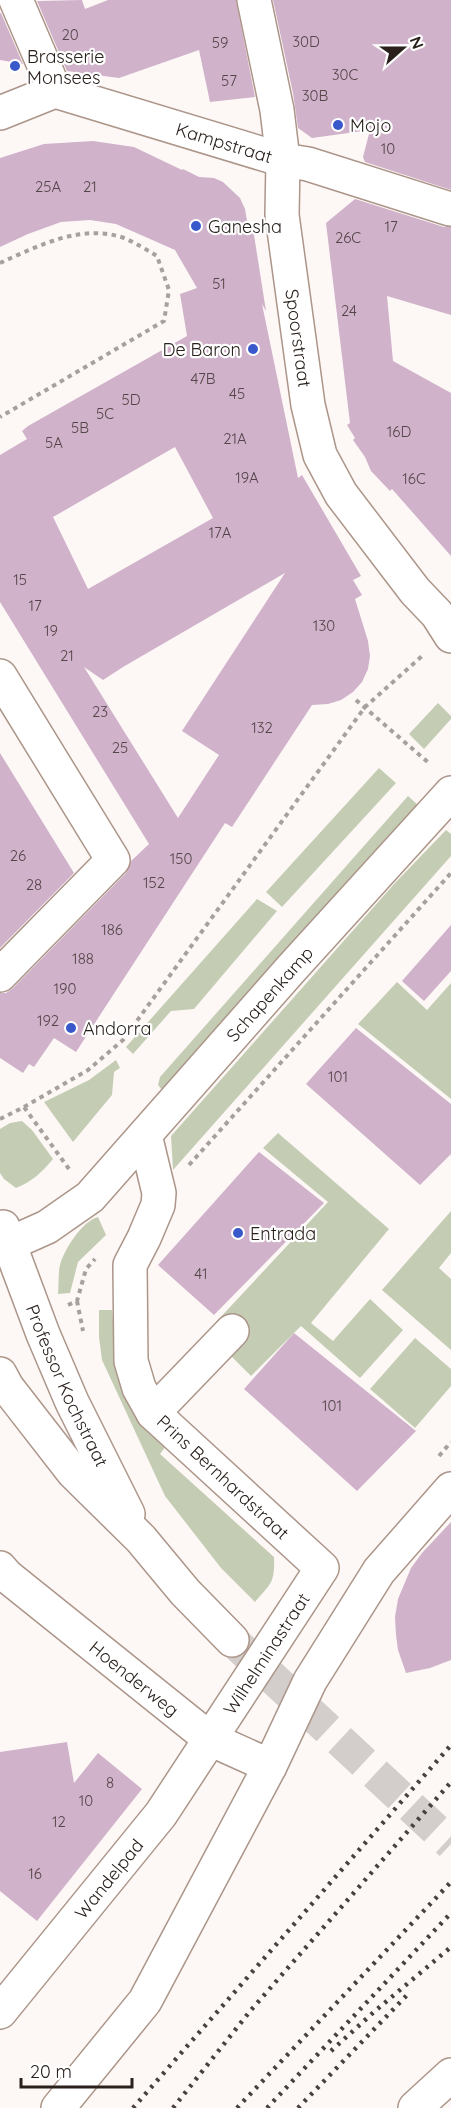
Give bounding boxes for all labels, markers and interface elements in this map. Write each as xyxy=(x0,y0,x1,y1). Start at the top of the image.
north arrow xyxy=(373,18,433,78)
house number: 20 xyxy=(61,25,79,44)
house number: 30D xyxy=(292,32,320,51)
house number: 59 xyxy=(212,33,228,52)
text: N xyxy=(406,34,428,52)
place label: Brasserie Monsees xyxy=(27,45,104,89)
marker: Brasserie Monsees xyxy=(8,59,22,73)
house number: 30C xyxy=(332,65,358,84)
house number: 57 xyxy=(221,71,237,90)
house number: 30B xyxy=(302,86,329,105)
place label: Mojo xyxy=(350,114,392,137)
street label: Kampstraat xyxy=(173,117,275,168)
marker: Mojo xyxy=(331,118,345,132)
house number: 10 xyxy=(381,139,395,158)
house number: 25A xyxy=(35,177,61,196)
house number: 21 xyxy=(83,177,97,196)
place label: Ganesha xyxy=(208,215,282,238)
house number: 17 xyxy=(384,217,398,236)
marker: Ganesha xyxy=(189,219,203,233)
house number: 26C xyxy=(335,228,361,247)
house number: 51 xyxy=(212,274,226,293)
street label: Spoorstraat xyxy=(281,287,317,389)
house number: 24 xyxy=(341,301,357,320)
place label: De Baron xyxy=(162,338,241,361)
marker: De Baron xyxy=(246,342,260,356)
house number: 47B xyxy=(191,369,216,388)
house number: 45 xyxy=(229,384,245,403)
house number: 5D xyxy=(122,390,141,409)
house number: 5C xyxy=(96,404,114,423)
house number: 5B xyxy=(71,418,89,437)
house number: 16D xyxy=(387,422,411,441)
house number: 21A xyxy=(223,429,247,448)
house number: 5A xyxy=(45,433,63,452)
house number: 19A xyxy=(235,468,259,487)
house number: 16C xyxy=(402,469,426,488)
house number: 17A xyxy=(209,523,232,542)
house number: 15 xyxy=(13,570,27,589)
house number: 17 xyxy=(28,596,42,615)
house number: 130 xyxy=(313,616,335,635)
house number: 19 xyxy=(44,621,58,640)
house number: 21 xyxy=(60,646,74,665)
house number: 23 xyxy=(92,702,108,721)
house number: 132 xyxy=(251,718,273,737)
house number: 25 xyxy=(112,738,128,757)
house number: 26 xyxy=(10,846,26,865)
house number: 150 xyxy=(170,849,192,868)
house number: 152 xyxy=(143,873,165,892)
house number: 28 xyxy=(26,875,42,894)
house number: 186 xyxy=(101,920,123,939)
street label: Schapenkamp xyxy=(221,941,318,1046)
house number: 188 xyxy=(72,949,94,968)
house number: 190 xyxy=(54,979,76,998)
house number: 192 xyxy=(37,1011,59,1030)
place label: Andorra xyxy=(83,1017,151,1040)
marker: Andorra xyxy=(64,1021,78,1035)
house number: 101 xyxy=(328,1067,348,1086)
place label: Entrada xyxy=(250,1222,316,1245)
marker: Entrada xyxy=(231,1226,245,1240)
house number: 41 xyxy=(194,1264,208,1283)
street label: Professor Kochstraat xyxy=(21,1301,114,1470)
house number: 101 xyxy=(322,1396,342,1415)
street label: Prins Bernhardstraat xyxy=(152,1410,294,1544)
street label: Wilhelminastraat xyxy=(218,1588,314,1719)
street label: Hoenderweg xyxy=(85,1635,184,1721)
house number: 8 xyxy=(106,1773,114,1792)
house number: 10 xyxy=(79,1791,93,1810)
house number: 12 xyxy=(52,1812,66,1831)
street label: Wandelpad xyxy=(69,1834,148,1923)
house number: 16 xyxy=(28,1864,42,1883)
scale bar xyxy=(21,2051,132,2089)
text: 20 m xyxy=(30,2060,72,2083)

